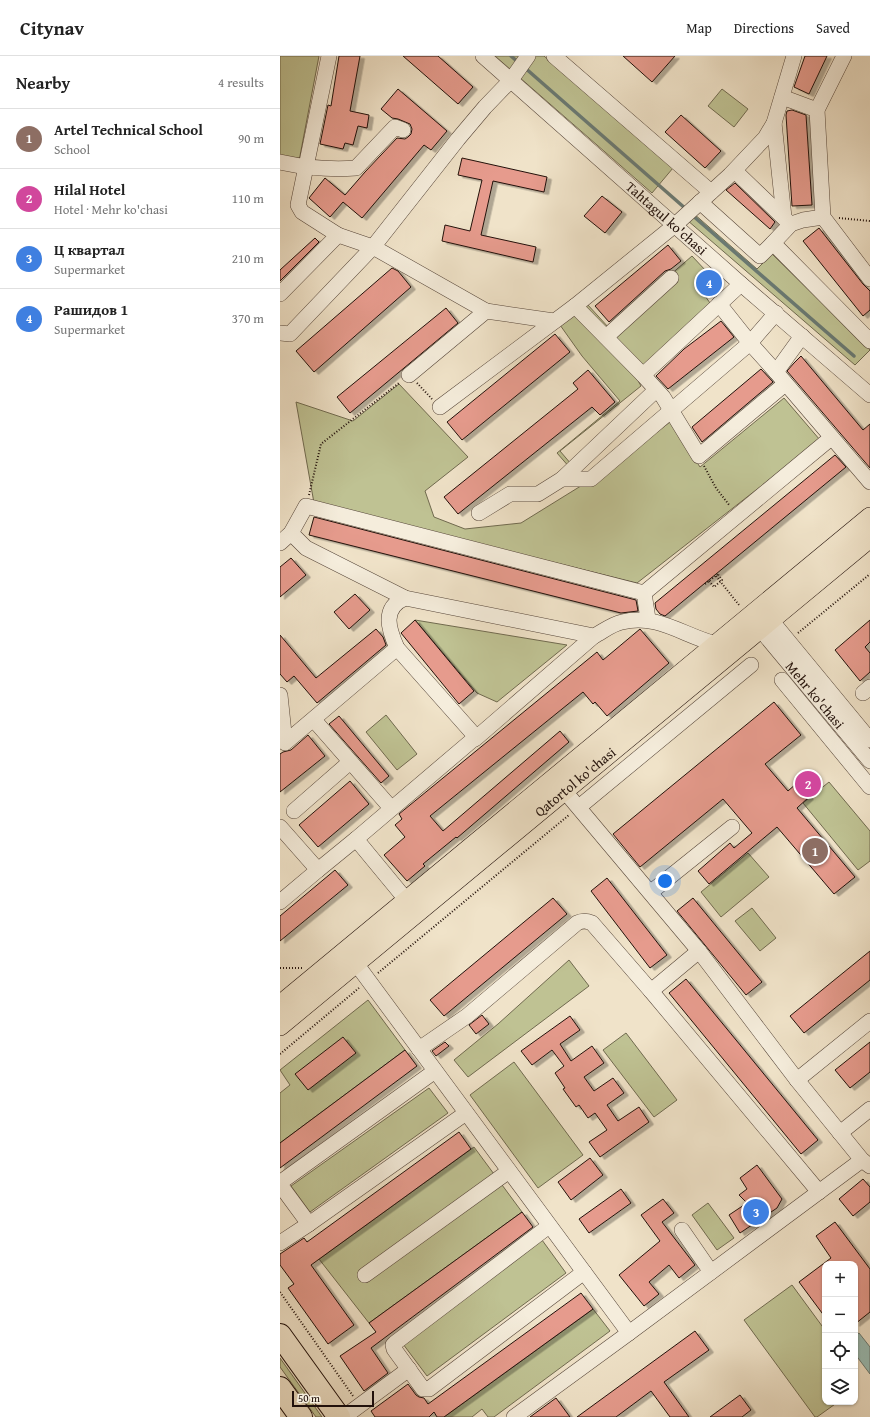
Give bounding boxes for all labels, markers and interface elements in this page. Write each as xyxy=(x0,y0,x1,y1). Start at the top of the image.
text: Citynav xyxy=(20,14,84,42)
text: Map xyxy=(686,18,712,38)
text: Directions xyxy=(734,18,794,38)
text: Saved xyxy=(816,18,850,38)
text: Nearby xyxy=(16,70,70,95)
text: 4 results xyxy=(218,73,264,92)
text: Artel Technical School xyxy=(54,119,203,140)
text: 1 xyxy=(26,129,32,148)
text: 90 m xyxy=(238,129,264,148)
text: School xyxy=(54,140,90,159)
street label: Tahtagul ko'chasi xyxy=(622,177,712,260)
text: Hilal Hotel xyxy=(54,179,125,200)
text: 2 xyxy=(26,189,32,208)
text: 110 m xyxy=(232,189,264,208)
text: Hotel · Mehr ko'chasi xyxy=(54,200,168,219)
text: Ц квартал xyxy=(54,239,125,260)
text: 3 xyxy=(26,249,32,268)
text: 210 m xyxy=(232,249,264,268)
text: Supermarket xyxy=(54,260,125,279)
pin: 4 xyxy=(696,268,722,298)
text: Рашидов 1 xyxy=(54,299,128,320)
text: 4 xyxy=(26,309,32,328)
text: 370 m xyxy=(232,309,264,328)
text: Supermarket xyxy=(54,320,125,339)
street label: Mehr ko'chasi xyxy=(781,657,849,733)
street label: Qatortol ko'chasi xyxy=(530,742,620,821)
pin: 2 xyxy=(795,769,821,799)
pin: 1 xyxy=(802,836,828,866)
your location xyxy=(655,871,675,891)
pin: 3 xyxy=(743,1197,769,1227)
map controls xyxy=(822,1261,858,1405)
button: + xyxy=(822,1261,858,1297)
button: − xyxy=(822,1297,858,1333)
button: locate xyxy=(822,1333,858,1369)
button: layers xyxy=(822,1369,858,1405)
scale bar xyxy=(292,1389,374,1408)
text: 50 m xyxy=(298,1390,320,1406)

